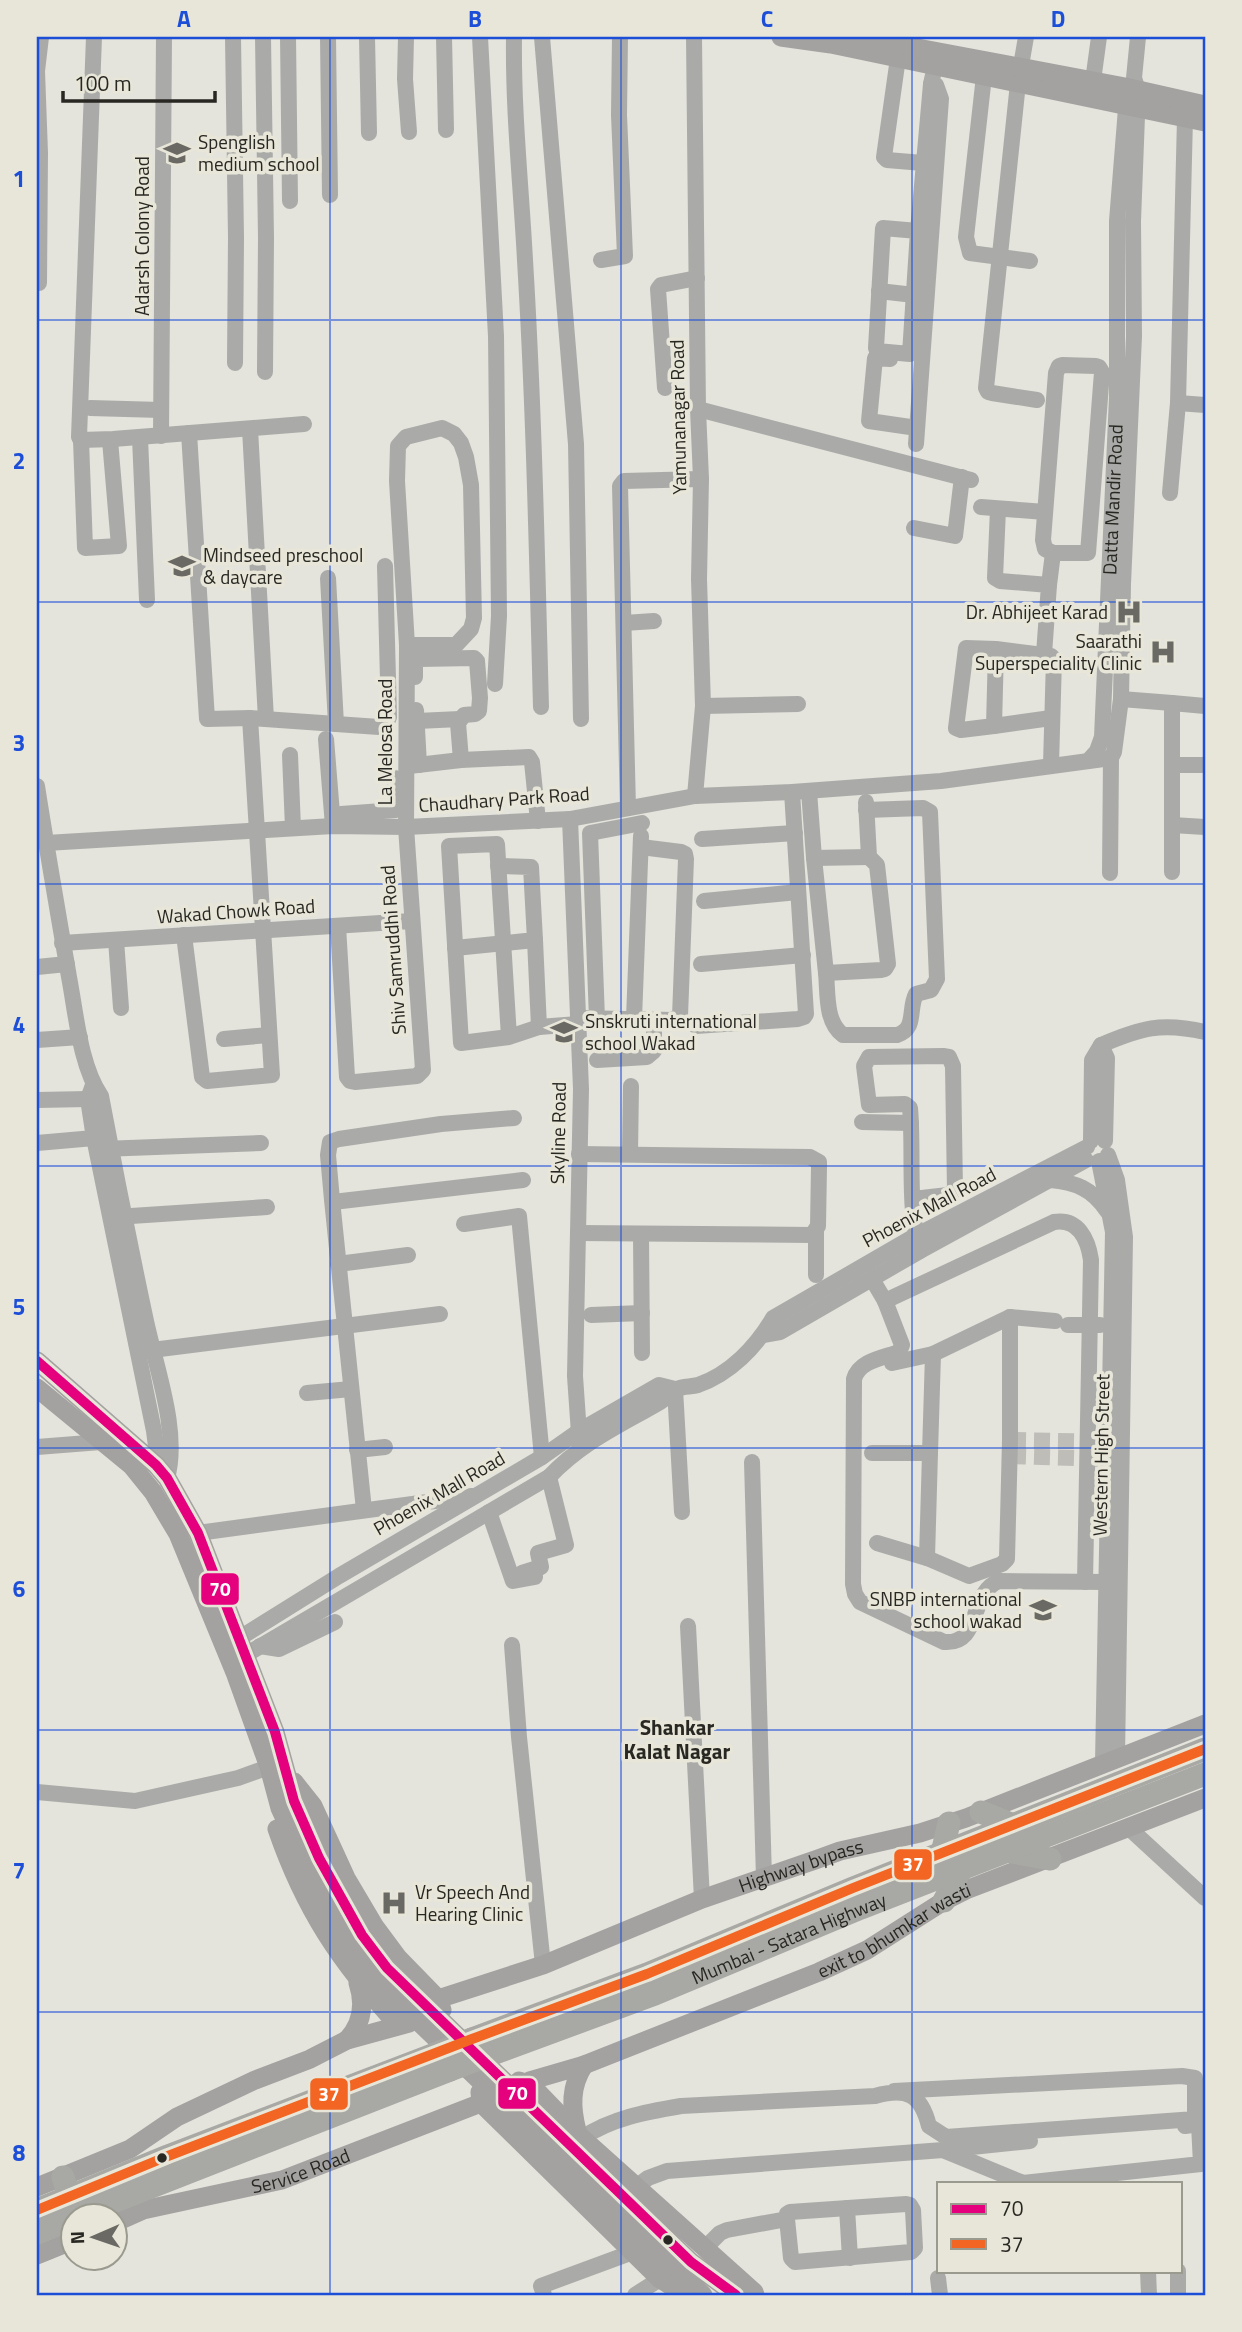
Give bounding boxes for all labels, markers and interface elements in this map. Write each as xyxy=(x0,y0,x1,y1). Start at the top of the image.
text: A xyxy=(177,1,191,36)
text: B xyxy=(468,1,482,36)
text: C xyxy=(761,1,773,36)
text: D xyxy=(1051,1,1065,36)
scale bar xyxy=(63,60,215,104)
text: 100 m xyxy=(74,67,131,99)
place label: Spenglish medium school xyxy=(198,127,320,178)
school or university icon: Spenglish medium school xyxy=(162,138,192,168)
street label: Adarsh Colony Road xyxy=(127,156,156,316)
text: 1 xyxy=(13,161,25,196)
street label: Yamunanagar Road xyxy=(662,339,693,495)
street label: Datta Mandir Road xyxy=(1094,424,1130,575)
text: 2 xyxy=(13,443,25,478)
place label: Mindseed preschool & daycare xyxy=(203,540,363,591)
school or university icon: Mindseed preschool & daycare xyxy=(167,551,197,581)
place label: Dr. Abhijeet Karad xyxy=(966,597,1108,626)
hospital icon: Dr. Abhijeet Karad xyxy=(1114,597,1144,627)
place label: Saarathi Superspeciality Clinic xyxy=(975,626,1142,677)
hospital icon: Saarathi Superspeciality Clinic xyxy=(1148,637,1178,667)
street label: La Melosa Road xyxy=(370,679,399,805)
text: 3 xyxy=(13,725,25,760)
street label: Chaudhary Park Road xyxy=(417,778,591,819)
street label: Shiv Samruddhi Road xyxy=(372,864,413,1036)
street label: Wakad Chowk Road xyxy=(156,891,316,930)
place label: Snskruti international school Wakad xyxy=(585,1006,757,1057)
text: 4 xyxy=(13,1007,25,1042)
school or university icon: Snskruti international school Wakad xyxy=(549,1017,579,1047)
street label: Skyline Road xyxy=(542,1082,573,1184)
street label: Phoenix Mall Road xyxy=(857,1159,1001,1254)
text: 5 xyxy=(13,1289,25,1324)
street label: Western High Street xyxy=(1085,1373,1116,1536)
street label: Phoenix Mall Road xyxy=(367,1443,510,1542)
text: 6 xyxy=(13,1571,26,1606)
line badge: 70 xyxy=(200,1572,240,1606)
text: 70 xyxy=(209,1574,231,1603)
place label: SNBP international school wakad xyxy=(870,1584,1022,1635)
school or university icon: SNBP international school wakad xyxy=(1028,1595,1058,1625)
district label: Shankar Kalat Nagar xyxy=(624,1711,731,1767)
street label: Highway bypass xyxy=(734,1831,866,1899)
line badge: 37 xyxy=(893,1848,933,1881)
text: 37 xyxy=(902,1849,924,1878)
text: 7 xyxy=(13,1853,25,1888)
street label: exit to bhumkar wasti xyxy=(812,1875,975,1985)
place label: Vr Speech And Hearing Clinic xyxy=(415,1877,530,1928)
street label: Mumbai - Satara Highway xyxy=(687,1885,890,1991)
hospital icon: Vr Speech And Hearing Clinic xyxy=(379,1888,409,1918)
line badge: 37 xyxy=(309,2077,349,2111)
line badge: 70 xyxy=(497,2077,537,2110)
text: 70 xyxy=(506,2078,528,2107)
text: 37 xyxy=(318,2079,340,2108)
text: 8 xyxy=(13,2135,26,2170)
street label: Service Road xyxy=(248,2140,354,2200)
unlabelled marker xyxy=(155,2151,169,2165)
legend xyxy=(937,2182,1182,2272)
text: 70 xyxy=(1000,2192,1024,2224)
north arrow xyxy=(60,2202,130,2272)
text: 37 xyxy=(1000,2228,1024,2260)
text: N xyxy=(62,2231,91,2245)
unlabelled marker xyxy=(661,2233,675,2247)

